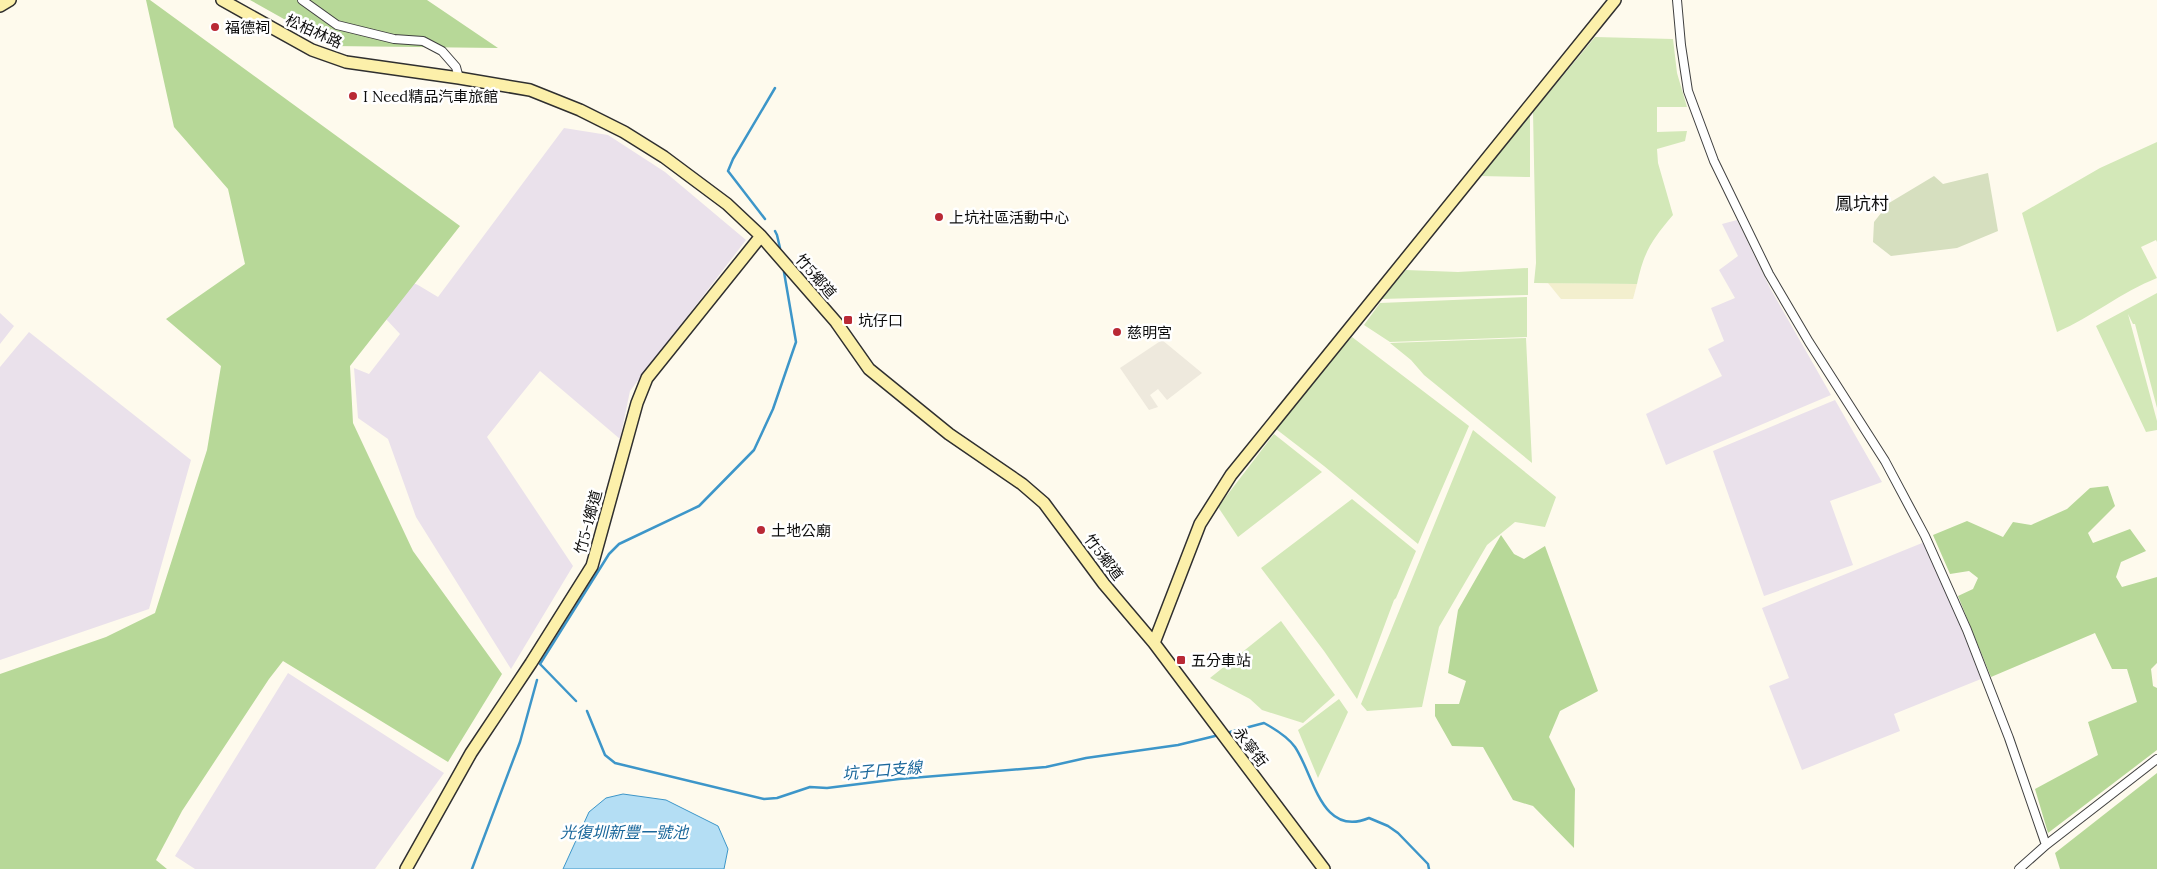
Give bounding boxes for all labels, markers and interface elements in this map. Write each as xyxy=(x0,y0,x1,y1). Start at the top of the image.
street label: 松柏林路 xyxy=(283,10,345,52)
place label: 福德祠 xyxy=(225,18,270,37)
marker: 福德祠 xyxy=(209,21,221,33)
place label: I Need精品汽車旅館 xyxy=(363,87,498,106)
marker: I Need精品汽車旅館 xyxy=(347,90,359,102)
district label: 鳳坑村 xyxy=(1835,192,1889,215)
place label: 上坑社區活動中心 xyxy=(949,208,1069,227)
marker: 上坑社區活動中心 xyxy=(933,211,945,223)
street label: 竹5鄉道 xyxy=(791,250,841,302)
place label: 坑仔口 xyxy=(858,311,903,330)
marker: 坑仔口 xyxy=(842,314,854,326)
place label: 慈明宮 xyxy=(1127,323,1172,342)
marker: 慈明宮 xyxy=(1111,326,1123,338)
street label: 竹5-1鄉道 xyxy=(570,488,606,556)
place label: 土地公廟 xyxy=(771,521,831,540)
marker: 土地公廟 xyxy=(755,524,767,536)
street label: 竹5鄉道 xyxy=(1080,530,1128,584)
place label: 五分車站 xyxy=(1191,651,1251,670)
marker: 五分車站 xyxy=(1175,654,1187,666)
street label: 永寧街 xyxy=(1230,723,1272,771)
water label: 坑子口支線 xyxy=(841,756,925,783)
water label: 光復圳新豐一號池 xyxy=(560,822,690,842)

